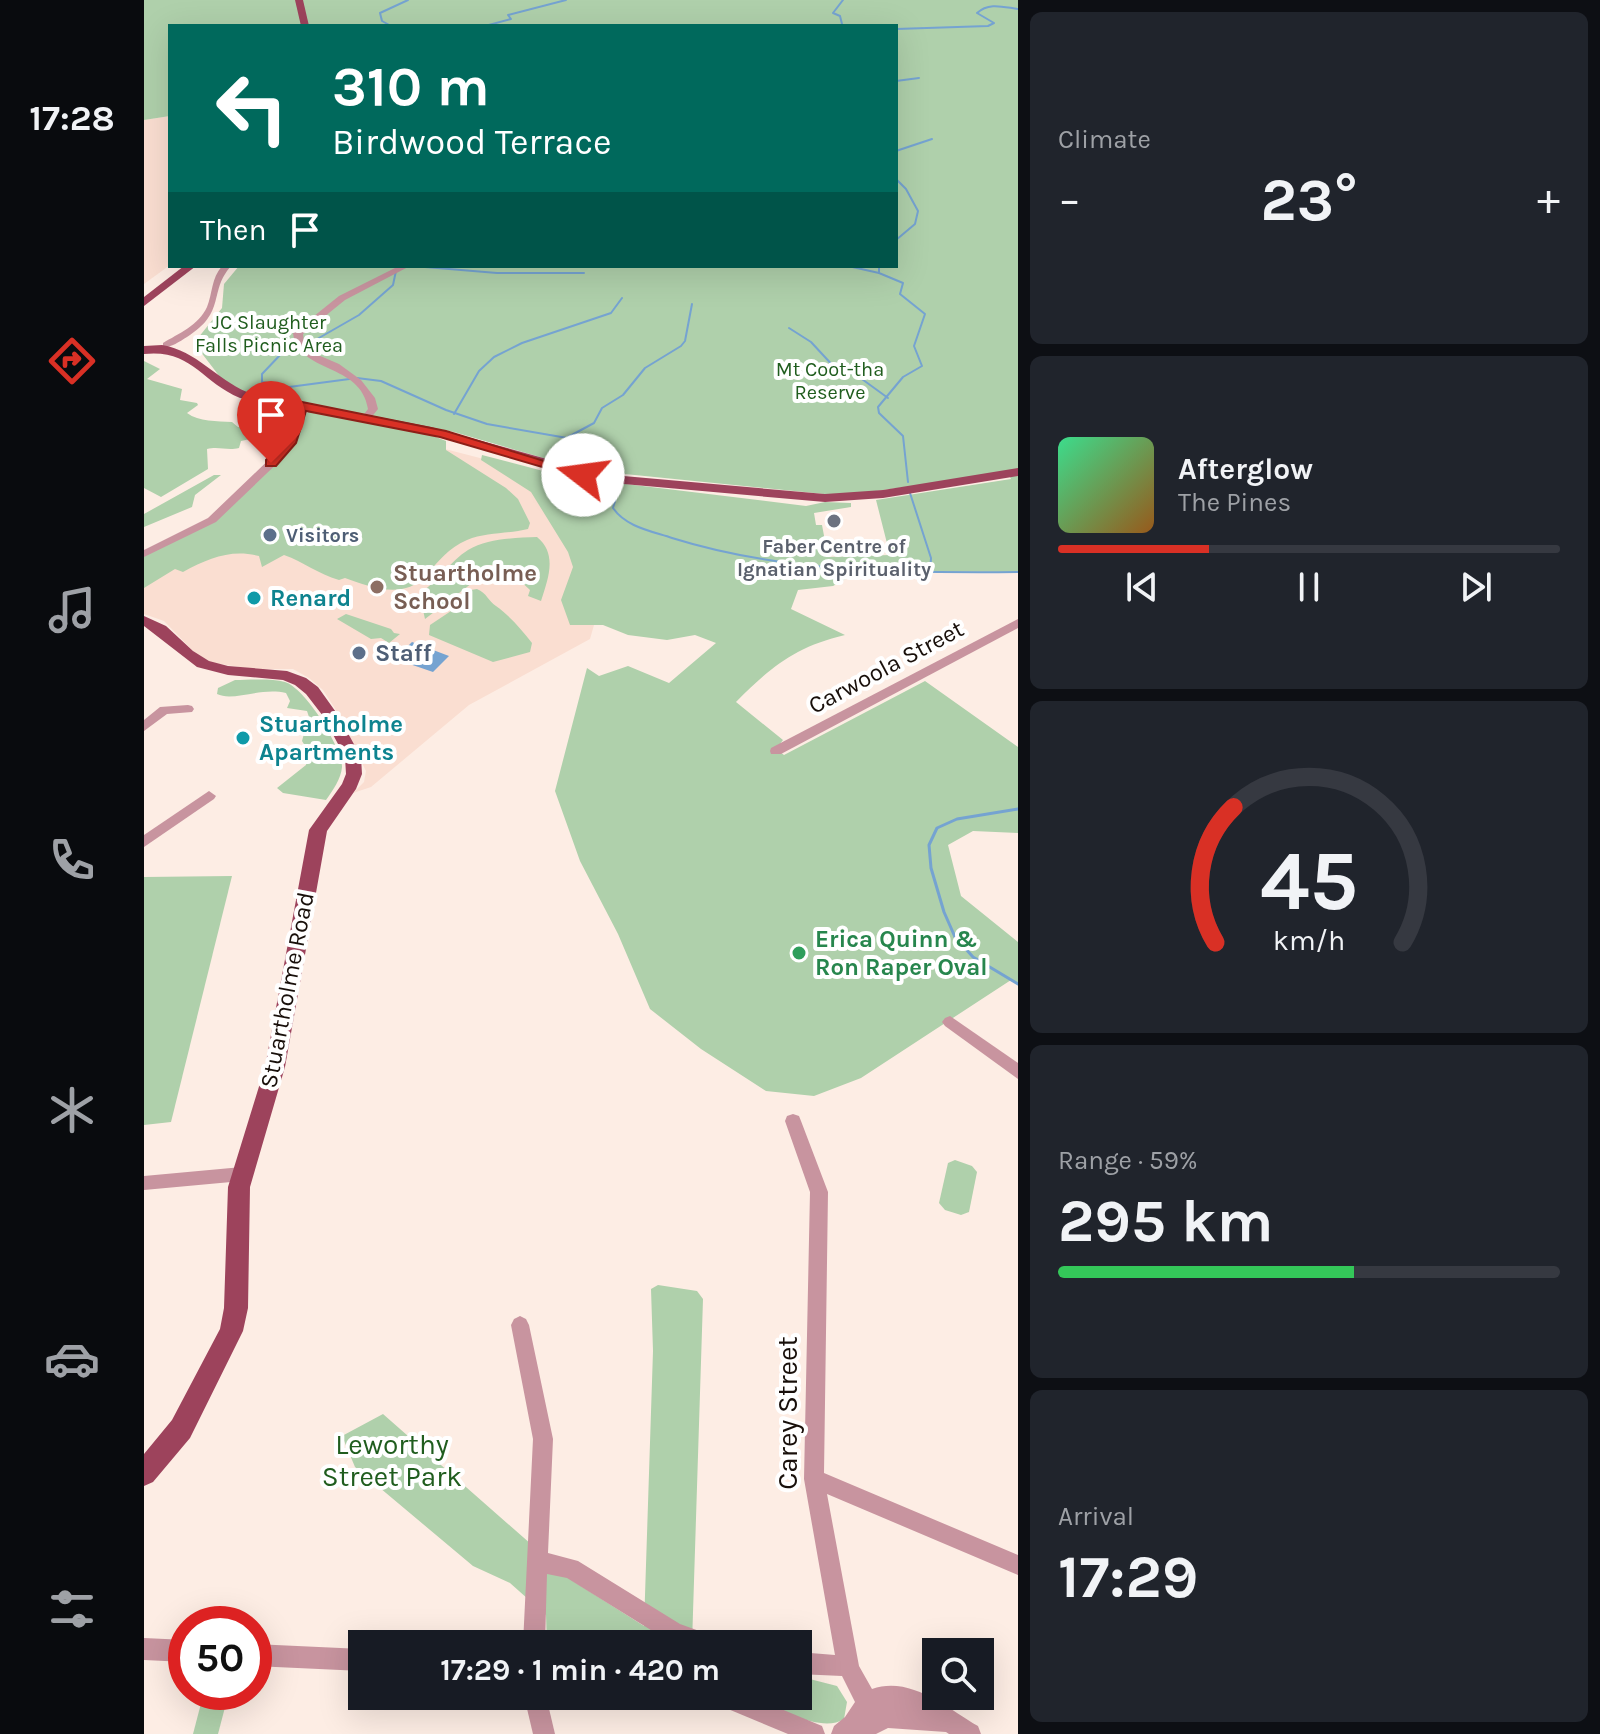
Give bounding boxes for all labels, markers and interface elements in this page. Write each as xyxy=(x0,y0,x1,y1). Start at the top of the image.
text: 310 m xyxy=(332,54,490,119)
icon: left xyxy=(200,56,304,160)
text: 17:28 xyxy=(29,97,115,139)
text: Birdwood Terrace xyxy=(332,121,611,163)
text: Climate xyxy=(1058,124,1151,155)
text: 23° xyxy=(1261,165,1357,235)
text: − xyxy=(1058,174,1081,225)
text: + xyxy=(1537,174,1560,225)
icon: arrive xyxy=(283,208,327,252)
text: Then xyxy=(200,212,267,248)
park label: JC Slaughter Falls Picnic Area xyxy=(195,311,343,357)
icon: directions xyxy=(44,333,100,389)
park label: Mt Coot-tha Reserve xyxy=(776,358,884,404)
pin xyxy=(237,381,305,463)
icon: arrive xyxy=(249,393,293,437)
position arrow xyxy=(541,433,625,517)
text: Afterglow xyxy=(1178,451,1313,487)
text: The Pines xyxy=(1178,487,1291,518)
marker: Faber Centre of Ignatian Spirituality xyxy=(825,512,843,530)
place label: Visitors xyxy=(286,524,359,547)
marker: Visitors xyxy=(261,526,279,544)
place label: Faber Centre of Ignatian Spirituality xyxy=(737,535,931,581)
place label: Stuartholme School xyxy=(393,559,537,615)
icon: previous xyxy=(1120,565,1164,609)
icon: pause xyxy=(1287,565,1331,609)
icon: next xyxy=(1454,565,1498,609)
marker: Stuartholme School xyxy=(368,578,386,596)
icon: music xyxy=(44,582,100,638)
place label: Renard xyxy=(270,584,351,612)
marker: Renard xyxy=(245,589,263,607)
street label: Carwoola Street xyxy=(804,614,968,720)
place label: Staff xyxy=(375,639,432,667)
marker: Staff xyxy=(350,644,368,662)
place label: Stuartholme Apartments xyxy=(259,710,403,766)
marker: Stuartholme Apartments xyxy=(234,729,252,747)
icon: phone xyxy=(44,832,100,888)
text: 45 xyxy=(1260,833,1358,930)
street label: Stuartholme Road xyxy=(254,890,320,1090)
text: km/h xyxy=(1273,924,1345,957)
place label: Erica Quinn & Ron Raper Oval xyxy=(815,925,988,981)
marker: Erica Quinn & Ron Raper Oval xyxy=(790,944,808,962)
icon: climate xyxy=(44,1082,100,1138)
text: Range · 59% xyxy=(1058,1145,1198,1176)
text: 295 km xyxy=(1058,1186,1273,1256)
icon: car xyxy=(44,1331,100,1387)
street label: Carey Street xyxy=(771,1336,804,1490)
park label: Leworthy Street Park xyxy=(322,1428,462,1493)
text: Arrival xyxy=(1058,1501,1134,1532)
text: 17:29 xyxy=(1058,1542,1198,1612)
icon: filters xyxy=(44,1581,100,1637)
speed limit sign: 50 xyxy=(168,1606,272,1710)
map controls xyxy=(922,1638,994,1710)
button: search xyxy=(922,1638,994,1710)
text: 17:29 · 1 min · 420 m xyxy=(440,1652,720,1688)

